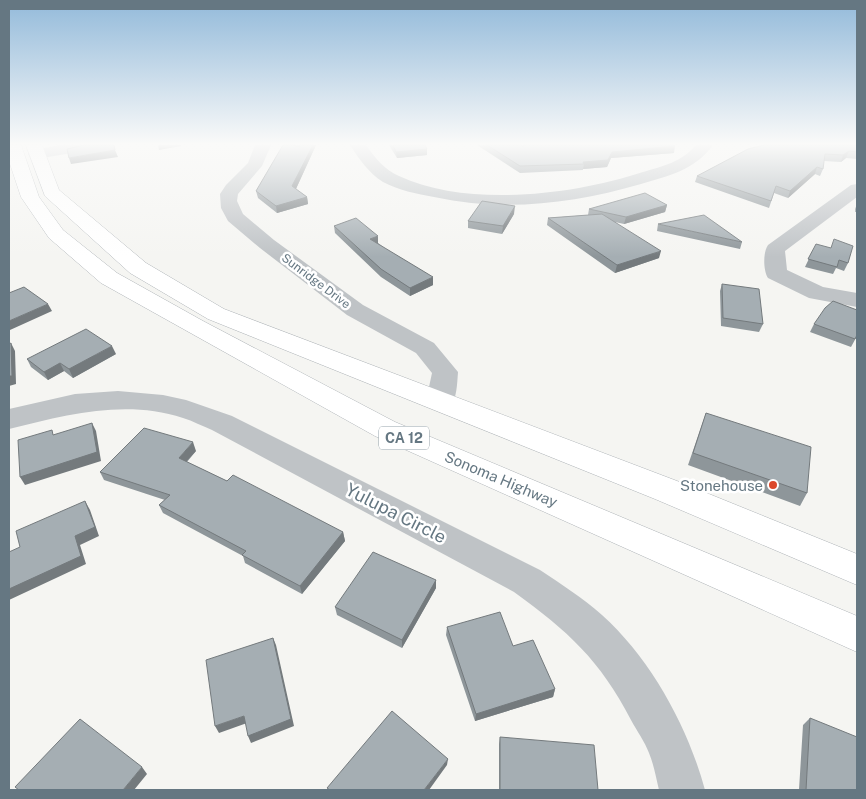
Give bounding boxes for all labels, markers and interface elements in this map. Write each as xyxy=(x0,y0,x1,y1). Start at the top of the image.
street label: Sunridge Drive xyxy=(279,251,353,312)
road number: CA 12 xyxy=(379,426,429,449)
street label: Sonoma Highway xyxy=(442,448,560,510)
place label: Stonehouse xyxy=(680,477,763,494)
street label: Yulupa Circle xyxy=(342,479,450,547)
marker: Stonehouse xyxy=(767,479,779,491)

